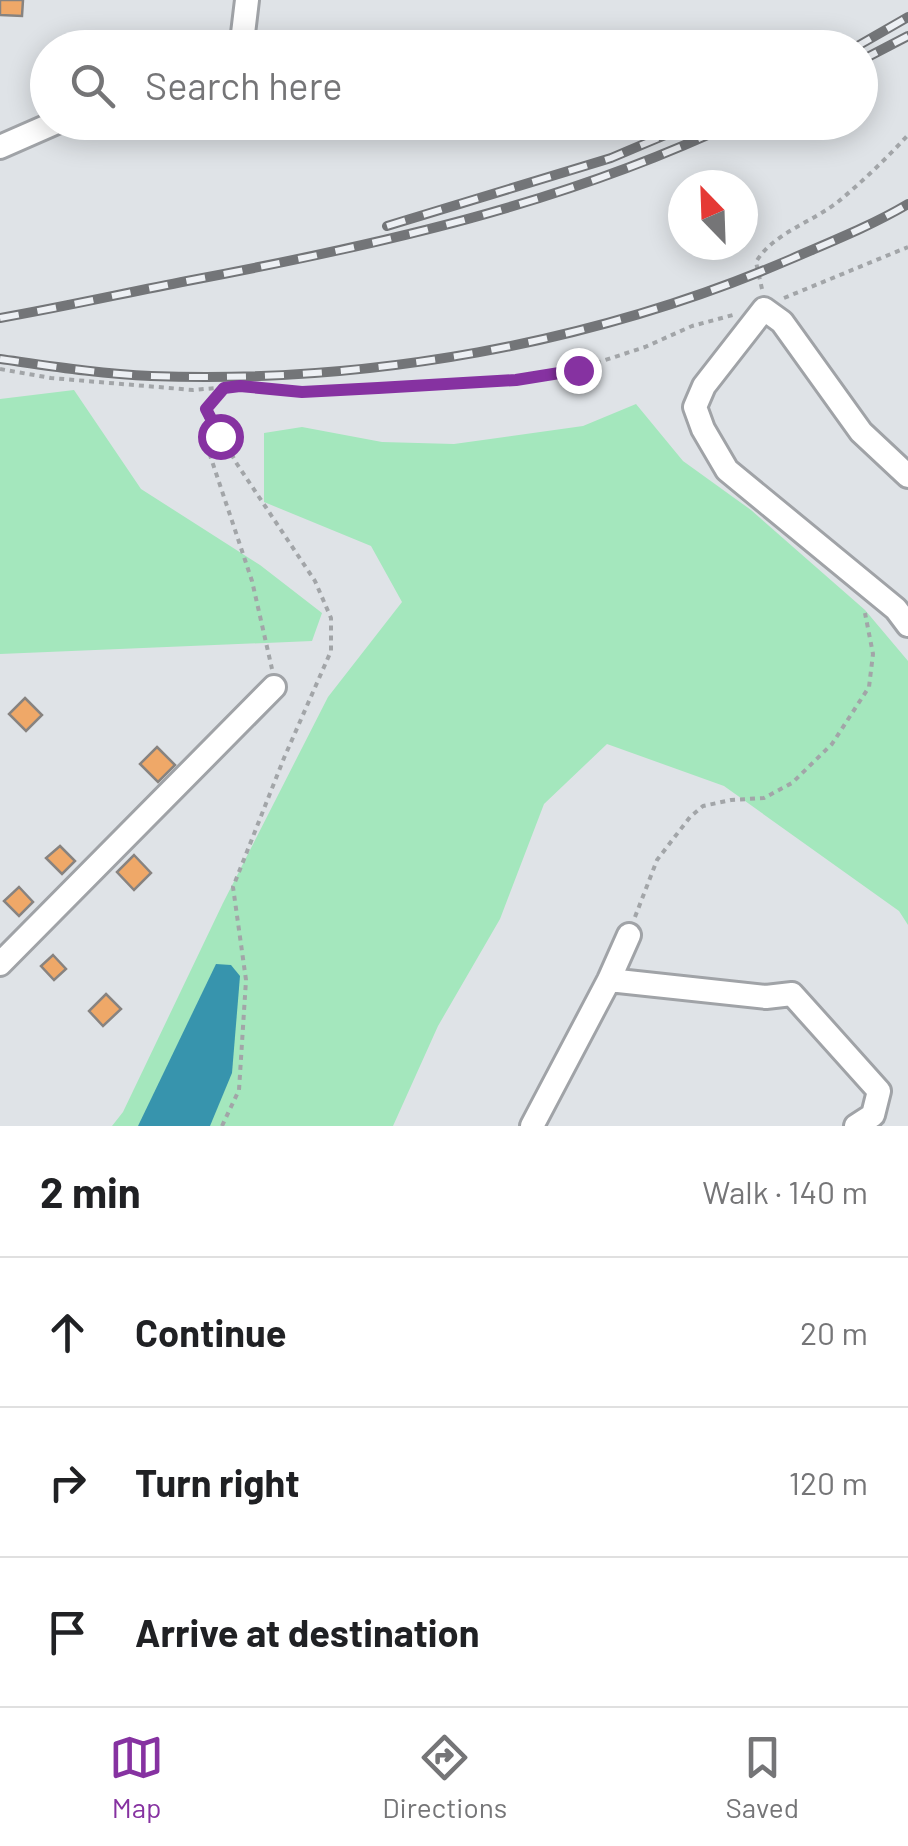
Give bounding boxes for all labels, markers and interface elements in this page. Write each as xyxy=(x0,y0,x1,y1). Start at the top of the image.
search box xyxy=(30,30,878,140)
icon: search xyxy=(65,58,120,113)
text: Search here xyxy=(145,62,343,108)
north arrow xyxy=(668,170,758,260)
route end xyxy=(556,348,602,394)
route start xyxy=(198,414,244,460)
text: 2 min xyxy=(40,1166,141,1216)
text: Walk · 140 m xyxy=(702,1172,868,1210)
icon: ahead xyxy=(40,1305,95,1360)
text: Continue xyxy=(135,1309,286,1355)
text: 20 m xyxy=(800,1313,868,1351)
icon: right xyxy=(40,1455,95,1510)
text: Turn right xyxy=(135,1459,300,1505)
text: 120 m xyxy=(789,1463,868,1501)
icon: arrive xyxy=(40,1605,95,1660)
text: Arrive at destination xyxy=(135,1609,480,1655)
tab: Map xyxy=(109,1730,164,1824)
tab: Directions xyxy=(382,1730,507,1824)
tab: Saved xyxy=(725,1730,799,1824)

